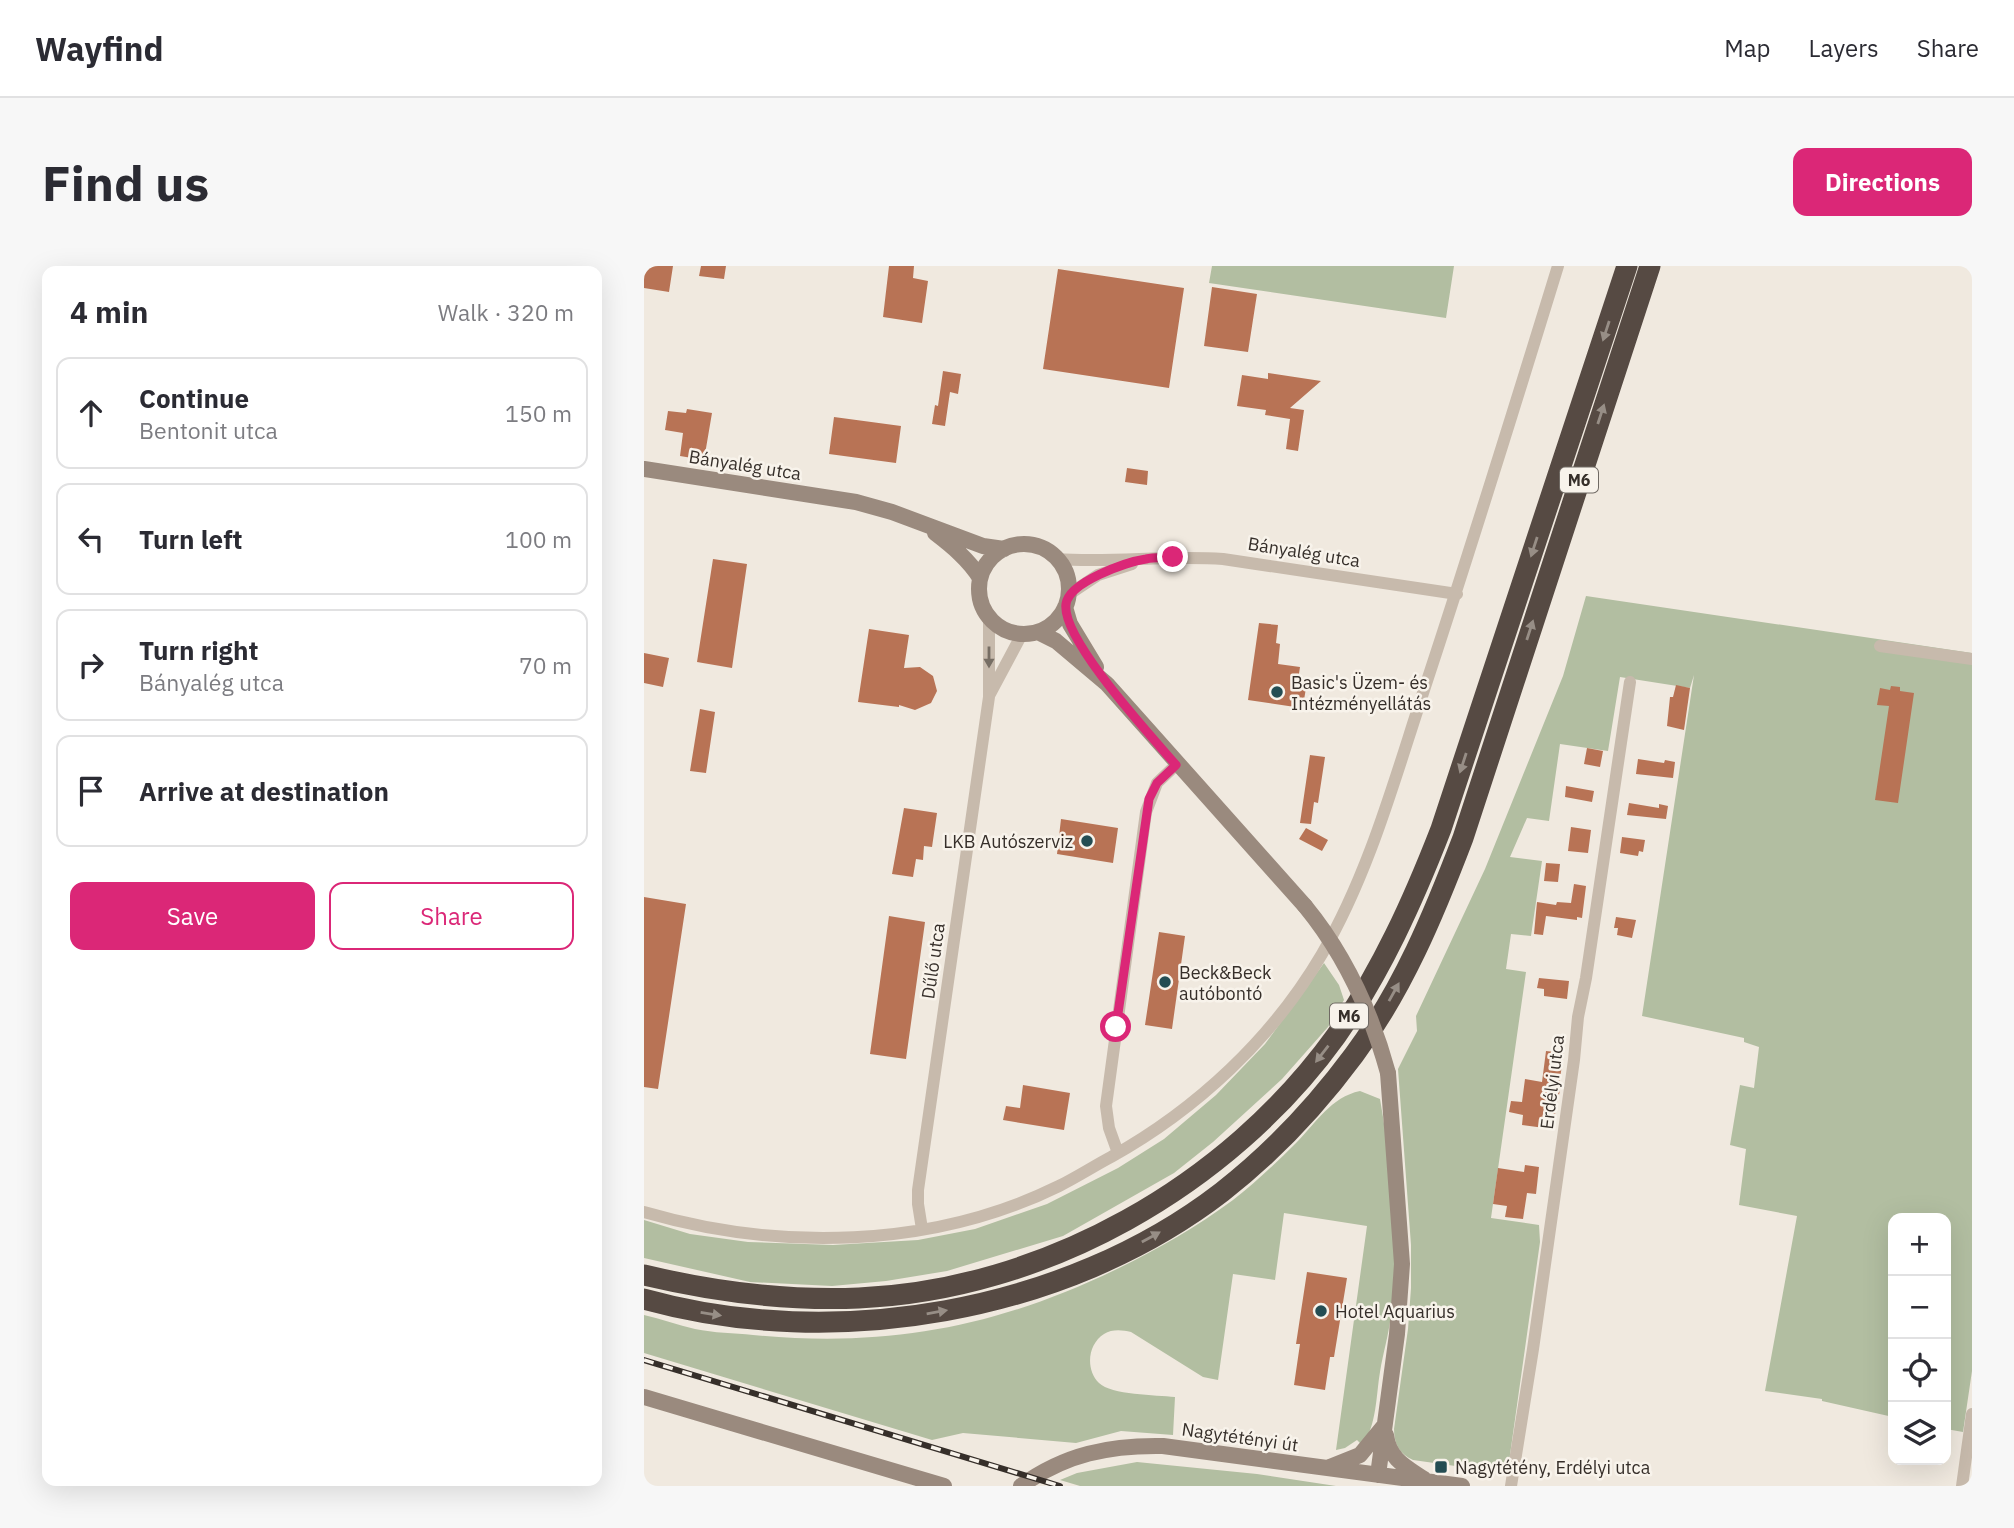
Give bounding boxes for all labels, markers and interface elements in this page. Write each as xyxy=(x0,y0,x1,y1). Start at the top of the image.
text: Wayfind xyxy=(35,27,164,70)
text: Map xyxy=(1724,32,1771,64)
text: Layers xyxy=(1809,32,1879,64)
text: Share xyxy=(1917,32,1979,64)
button: Directions xyxy=(1793,148,1972,216)
text: Find us xyxy=(42,151,209,214)
text: 4 min xyxy=(70,292,148,331)
text: Walk · 320 m xyxy=(438,297,574,327)
one-way arrow xyxy=(1600,320,1611,341)
text: Continue xyxy=(139,381,249,415)
icon: ahead xyxy=(72,394,110,432)
text: 150 m xyxy=(505,398,572,428)
one-way arrow xyxy=(1596,403,1607,424)
text: Bentonit utca xyxy=(139,415,278,445)
street label: Bányalég utca xyxy=(687,445,803,485)
road number: M6 xyxy=(1560,468,1598,493)
icon: left xyxy=(72,520,110,558)
text: Turn left xyxy=(139,522,242,556)
text: 100 m xyxy=(505,524,572,554)
street label: Bányalég utca xyxy=(1246,532,1362,572)
one-way arrow xyxy=(1528,536,1539,557)
route end xyxy=(1157,541,1188,572)
one-way arrow xyxy=(1526,619,1536,640)
text: Turn right xyxy=(139,633,258,667)
icon: right xyxy=(72,646,110,684)
one-way arrow xyxy=(983,646,995,668)
text: 70 m xyxy=(519,650,572,680)
text: Bányalég utca xyxy=(139,667,284,697)
place label: Basic's Üzem- és Intézményellátás xyxy=(1291,671,1431,715)
marker: Basic's Üzem- és Intézményellátás xyxy=(1269,684,1285,700)
one-way arrow xyxy=(1457,752,1468,773)
icon: arrive xyxy=(72,772,110,810)
text: Arrive at destination xyxy=(139,774,389,808)
place label: LKB Autószerviz xyxy=(943,830,1073,853)
marker: LKB Autószerviz xyxy=(1079,833,1095,849)
button: Save xyxy=(70,882,315,950)
button: Share xyxy=(329,882,574,950)
street label: Dűlő utca xyxy=(916,921,950,1001)
place label: Beck&Beck autóbontó xyxy=(1179,961,1272,1005)
marker: Beck&Beck autóbontó xyxy=(1157,974,1173,990)
one-way arrow xyxy=(1388,983,1400,1002)
road number: M6 xyxy=(1330,1003,1368,1028)
route start xyxy=(1100,1011,1131,1042)
street label: Erdélyi utca xyxy=(1535,1033,1569,1131)
one-way arrow xyxy=(1315,1045,1329,1063)
map controls xyxy=(1888,1213,1951,1465)
button: + xyxy=(1888,1213,1951,1276)
one-way arrow xyxy=(1141,1232,1161,1244)
button: − xyxy=(1888,1276,1951,1339)
place label: Hotel Aquarius xyxy=(1335,1300,1455,1323)
marker: Hotel Aquarius xyxy=(1313,1303,1329,1319)
one-way arrow xyxy=(926,1306,948,1317)
one-way arrow xyxy=(700,1309,722,1320)
button: locate xyxy=(1888,1339,1951,1402)
button: layers xyxy=(1888,1402,1951,1465)
street label: Nagytétényi út xyxy=(1180,1417,1300,1457)
place label: Nagytétény, Erdélyi utca xyxy=(1455,1456,1651,1479)
marker: Nagytétény, Erdélyi utca xyxy=(1433,1459,1449,1475)

